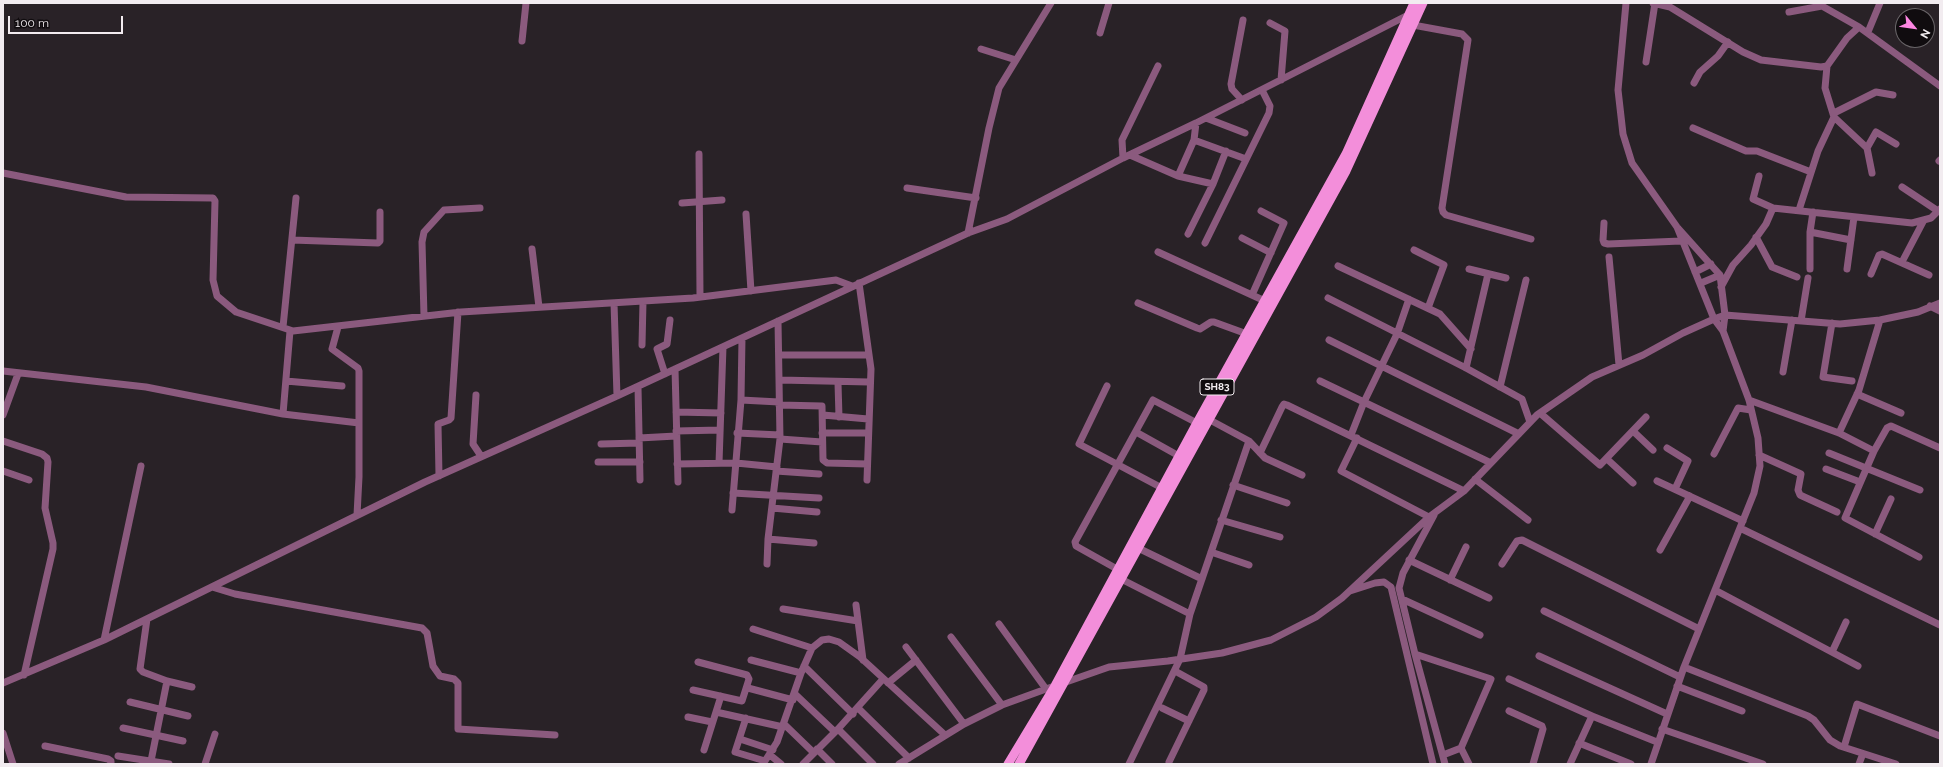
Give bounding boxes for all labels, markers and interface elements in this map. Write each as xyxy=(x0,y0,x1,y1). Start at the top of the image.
scale bar xyxy=(10,8,125,34)
north arrow xyxy=(1895,8,1935,48)
text: 100 m xyxy=(15,16,49,30)
text: N xyxy=(1917,27,1933,40)
road number: SH83 xyxy=(1200,379,1234,395)

